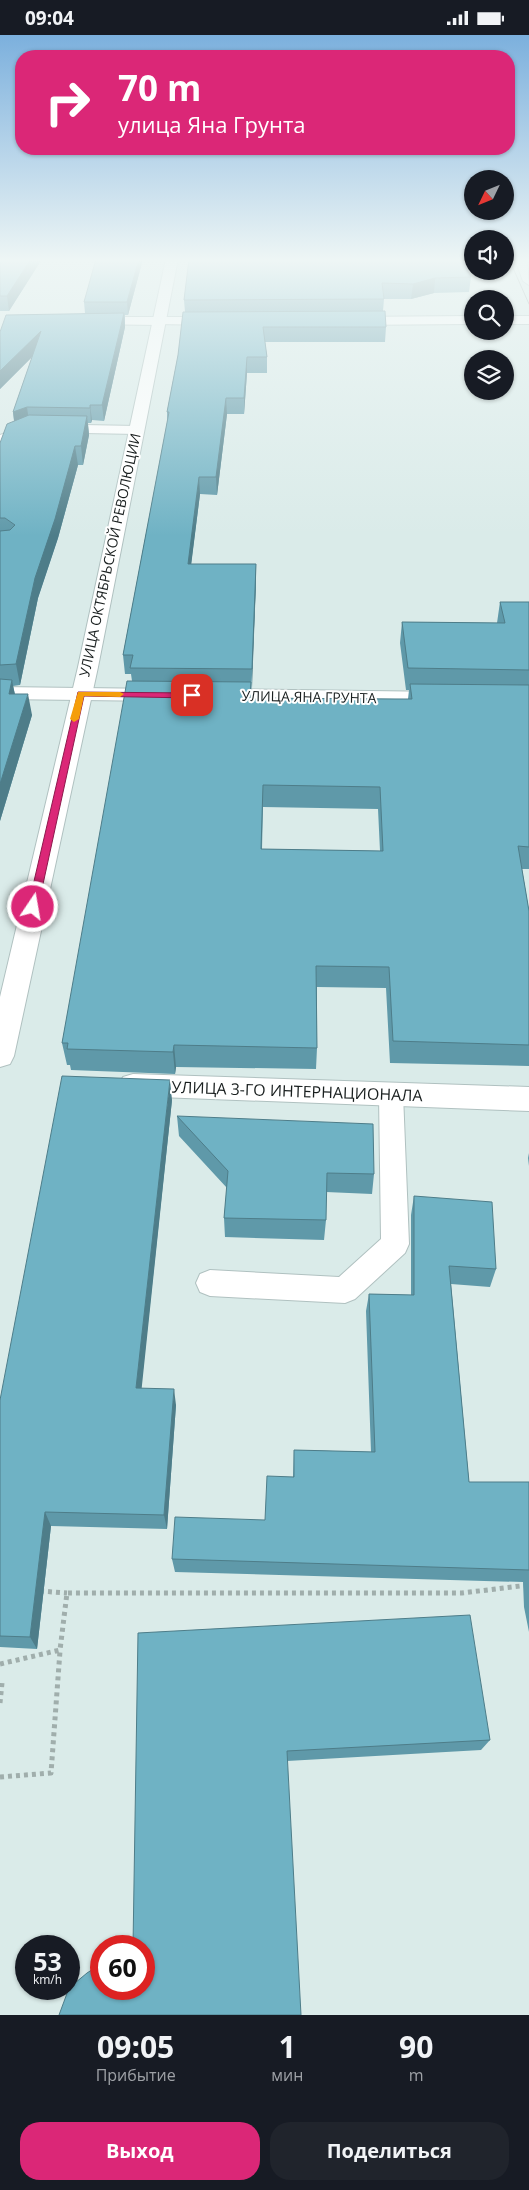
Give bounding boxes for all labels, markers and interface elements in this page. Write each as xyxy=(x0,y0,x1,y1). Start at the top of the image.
text: 09:04 xyxy=(25,5,74,31)
text: 70 m xyxy=(118,64,201,111)
icon: right xyxy=(35,70,100,135)
text: улица Яна Грунта xyxy=(118,109,306,139)
north arrow xyxy=(464,170,514,220)
map controls xyxy=(464,170,514,400)
button: sound xyxy=(464,230,514,280)
button: search xyxy=(464,290,514,340)
button: layers xyxy=(464,350,514,400)
street label: УЛИЦА ОКТЯБРЬСКОЙ РЕВОЛЮЦИИ xyxy=(74,431,145,678)
pin xyxy=(171,674,213,716)
icon: arrive xyxy=(178,681,206,709)
street label: УЛИЦА ЯНА ГРУНТА xyxy=(241,686,377,707)
position arrow xyxy=(6.0,880,58.0,932)
street label: УЛИЦА 3-ГО ИНТЕРНАЦИОНАЛА xyxy=(171,1076,424,1106)
speed limit sign: 60 xyxy=(90,1935,155,2000)
text: 53 xyxy=(33,1944,62,1978)
text: km/h xyxy=(33,1971,62,1988)
text: 09:05 xyxy=(97,2026,174,2067)
text: 1 xyxy=(279,2026,296,2067)
text: 90 xyxy=(399,2026,433,2067)
text: Прибытие xyxy=(96,2064,176,2086)
text: мин xyxy=(271,2064,303,2086)
text: m xyxy=(409,2064,424,2086)
button: Выход xyxy=(20,2122,260,2180)
button: Поделиться xyxy=(270,2122,509,2180)

